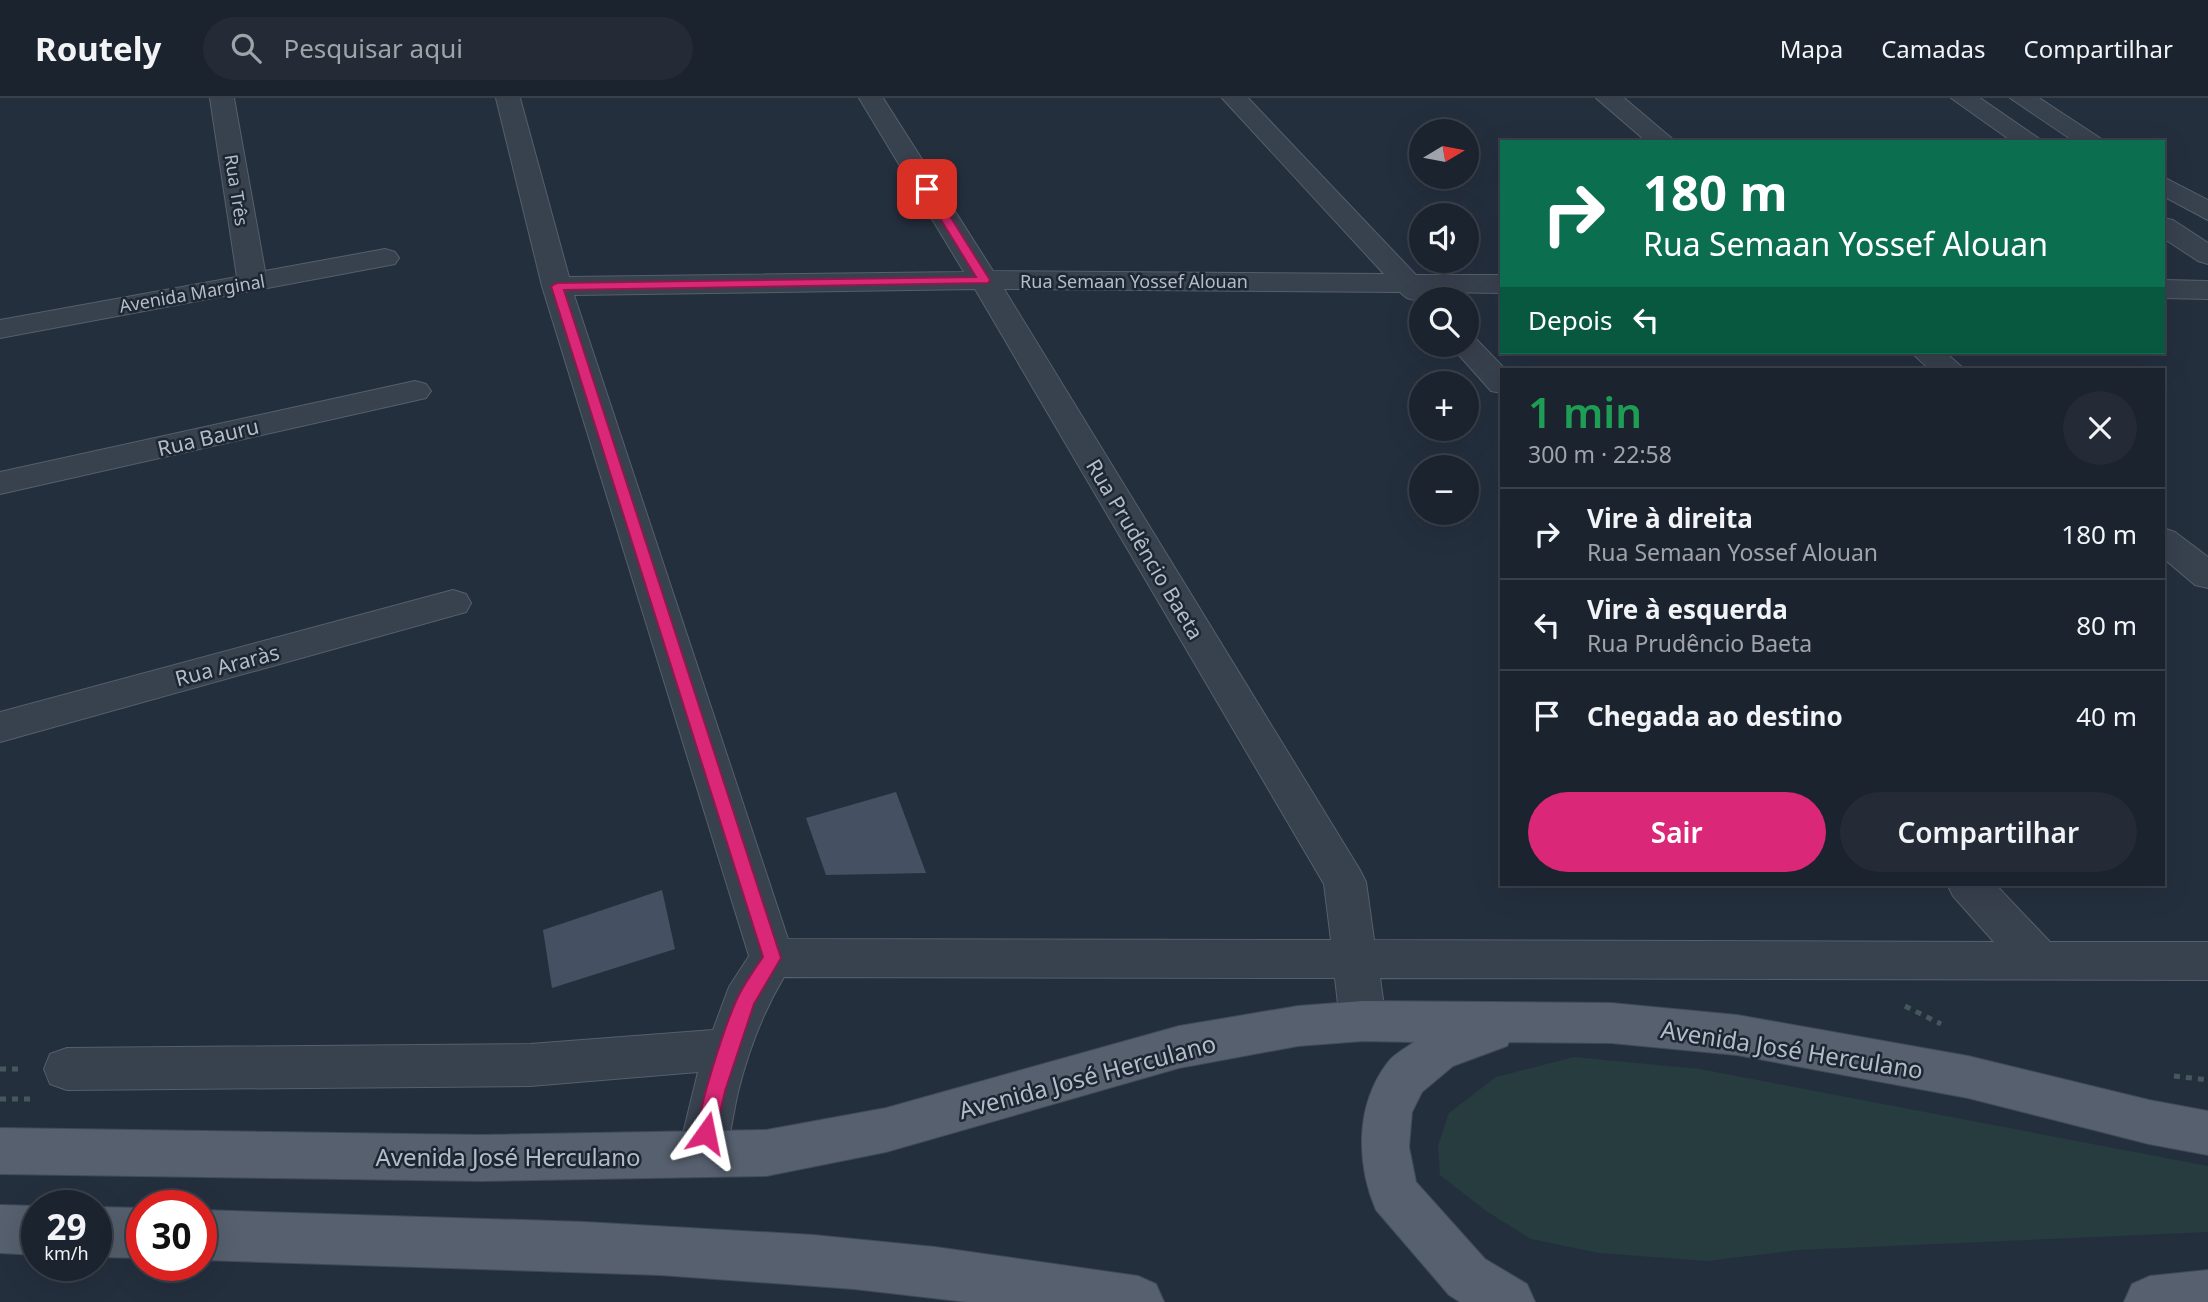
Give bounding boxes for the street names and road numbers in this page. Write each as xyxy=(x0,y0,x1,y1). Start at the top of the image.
street label: Rua Três xyxy=(220,153,254,227)
street label: Avenida Marginal xyxy=(117,268,267,318)
street label: Rua Semaan Yossef Alouan xyxy=(1020,269,1248,293)
street label: Rua Bauru xyxy=(155,412,261,462)
street label: Rua Prudêncio Baeta xyxy=(1080,454,1210,644)
street label: Rua Araràs xyxy=(172,638,282,692)
street label: Avenida José Herculano xyxy=(1659,1012,1925,1086)
street label: Avenida José Herculano xyxy=(955,1026,1219,1126)
street label: Avenida José Herculano xyxy=(375,1140,641,1173)

